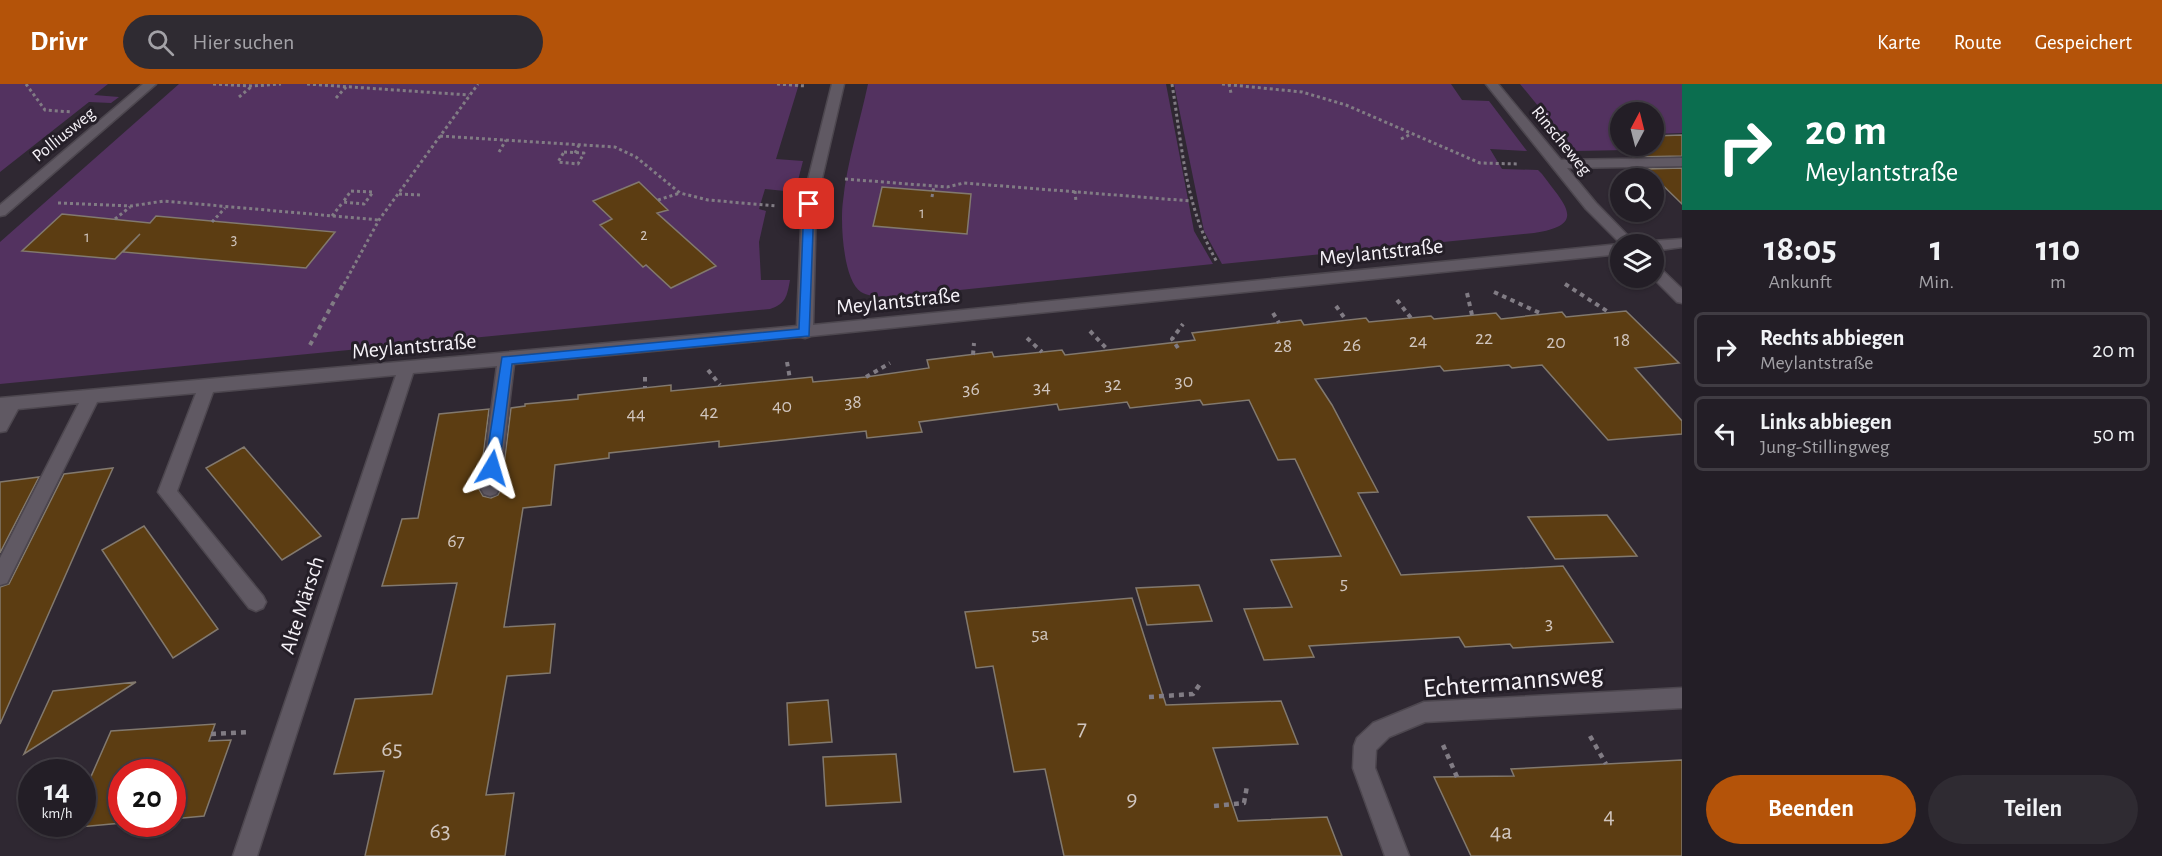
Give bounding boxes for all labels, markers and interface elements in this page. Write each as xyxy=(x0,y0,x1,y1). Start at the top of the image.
search box xyxy=(123,15,543,69)
icon: search xyxy=(144,26,177,59)
text: Drivr xyxy=(30,28,87,56)
text: Hier suchen xyxy=(192,31,294,53)
text: Karte xyxy=(1877,32,1921,53)
text: Route xyxy=(1954,32,2002,53)
text: Gespeichert xyxy=(2035,32,2132,53)
north arrow xyxy=(1610,102,1664,156)
map controls xyxy=(1610,102,1664,288)
street label: Rinscheweg xyxy=(1528,103,1594,179)
street label: Polliusweg xyxy=(29,104,99,166)
icon: right xyxy=(1706,108,1784,186)
text: 20 m xyxy=(1805,110,1887,152)
text: Meylantstraße xyxy=(1805,159,1958,186)
button: search xyxy=(1610,168,1664,222)
pin xyxy=(783,178,834,229)
icon: arrive xyxy=(792,187,825,220)
house number: 1 xyxy=(919,205,925,221)
house number: 2 xyxy=(640,227,648,243)
house number: 1 xyxy=(84,229,90,245)
house number: 3 xyxy=(231,231,237,247)
text: 18:05 xyxy=(1764,231,1837,267)
text: 1 xyxy=(1930,231,1943,267)
text: 110 xyxy=(2036,231,2080,267)
button: layers xyxy=(1610,234,1664,288)
street label: Meylantstraße xyxy=(1318,235,1444,269)
text: Ankunft xyxy=(1768,272,1832,292)
text: Min. xyxy=(1919,272,1954,292)
text: m xyxy=(2050,272,2066,292)
street label: Meylantstraße xyxy=(835,284,961,318)
text: Rechts abbiegen xyxy=(1760,327,1904,349)
house number: 22 xyxy=(1475,328,1493,348)
street label: Meylantstraße xyxy=(351,330,477,362)
house number: 18 xyxy=(1614,330,1630,350)
house number: 24 xyxy=(1409,331,1427,351)
house number: 20 xyxy=(1546,332,1566,352)
icon: right xyxy=(1709,333,1742,366)
house number: 26 xyxy=(1343,335,1361,355)
house number: 28 xyxy=(1274,336,1292,356)
text: 20 m xyxy=(2092,339,2135,361)
text: Meylantstraße xyxy=(1760,353,1873,373)
house number: 30 xyxy=(1175,371,1193,391)
house number: 32 xyxy=(1104,374,1122,394)
house number: 34 xyxy=(1033,377,1051,397)
house number: 36 xyxy=(962,379,980,399)
house number: 38 xyxy=(844,392,862,412)
house number: 40 xyxy=(772,396,792,416)
house number: 42 xyxy=(700,402,718,422)
house number: 44 xyxy=(626,404,646,424)
text: Links abbiegen xyxy=(1760,411,1892,433)
icon: left xyxy=(1709,417,1742,450)
text: 50 m xyxy=(2093,423,2135,445)
position arrow xyxy=(460,436,524,500)
text: Jung-Stillingweg xyxy=(1760,437,1890,457)
house number: 67 xyxy=(447,531,465,551)
street label: Alte Märsch xyxy=(276,554,328,656)
house number: 5 xyxy=(1340,573,1348,593)
house number: 3 xyxy=(1545,613,1553,633)
house number: 5a xyxy=(1031,624,1049,644)
street label: Echtermannsweg xyxy=(1422,660,1605,702)
house number: 7 xyxy=(1077,716,1087,740)
house number: 65 xyxy=(381,737,403,761)
speed limit sign: 20 xyxy=(108,759,186,837)
button: Beenden xyxy=(1706,775,1916,844)
button: Teilen xyxy=(1928,775,2138,844)
text: 14 xyxy=(44,776,70,806)
house number: 9 xyxy=(1126,787,1138,811)
house number: 4 xyxy=(1603,804,1615,828)
text: km/h xyxy=(42,806,72,821)
house number: 63 xyxy=(429,819,451,843)
house number: 4a xyxy=(1490,820,1512,844)

